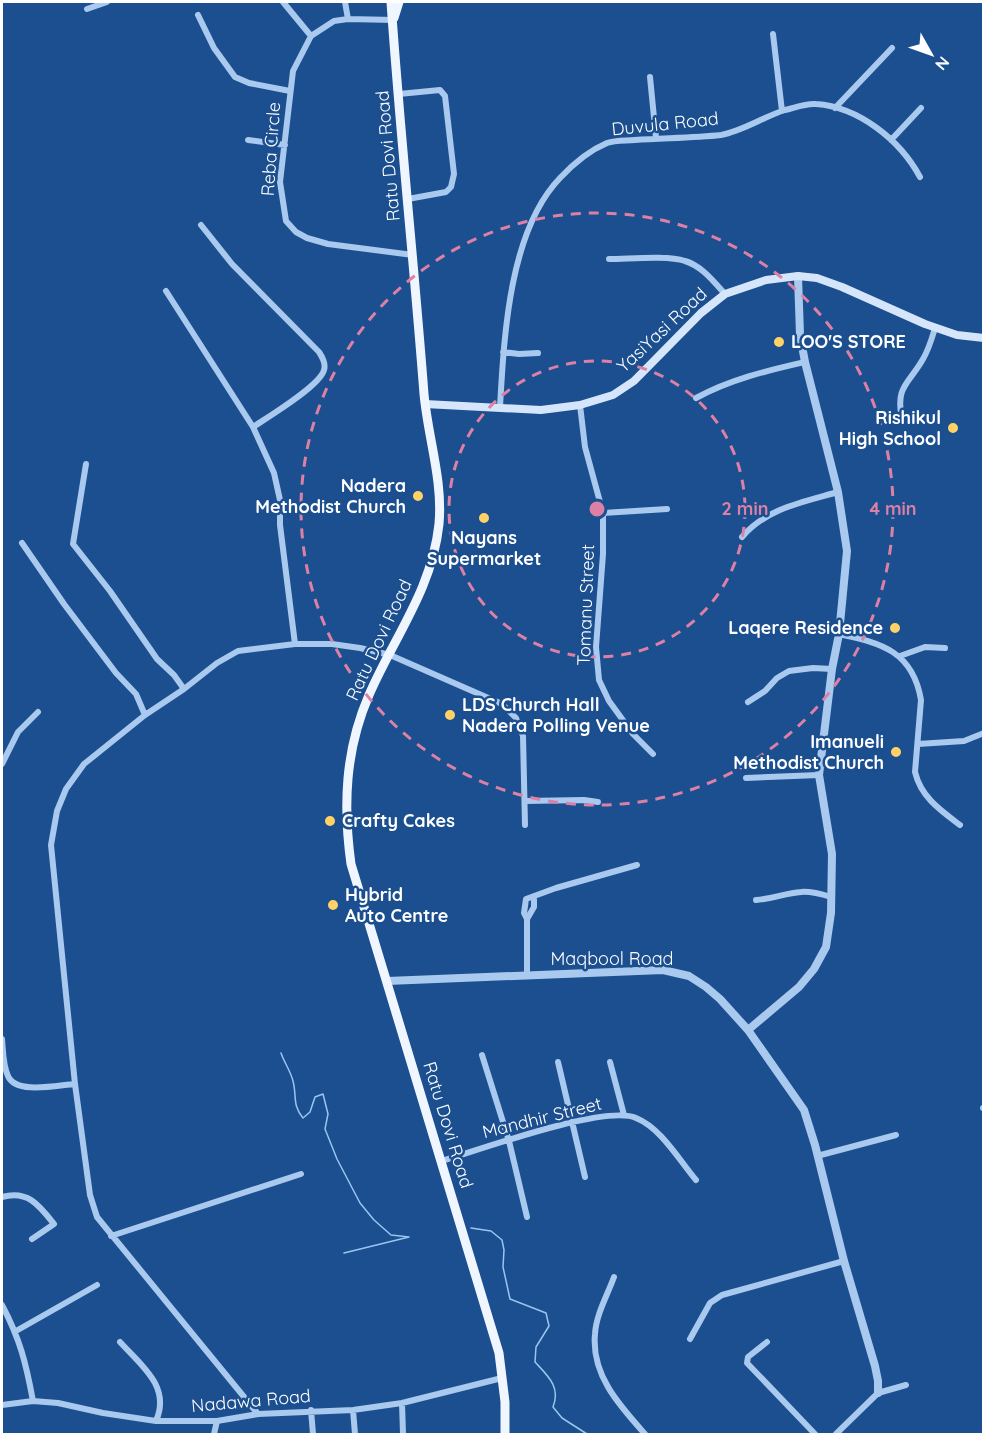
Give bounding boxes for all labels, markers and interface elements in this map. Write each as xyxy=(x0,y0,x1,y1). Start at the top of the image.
north arrow xyxy=(901,24,961,84)
text: N xyxy=(931,53,954,75)
street label: Ratu Dovi Road xyxy=(370,90,405,222)
street label: Reba Circle xyxy=(256,101,285,197)
street label: Duvula Road xyxy=(610,106,720,141)
street label: YasiYasi Road xyxy=(612,282,712,377)
place label: LOO'S STORE xyxy=(791,330,906,353)
marker: LOO'S STORE xyxy=(772,335,786,349)
place label: Rishikul High School xyxy=(839,406,941,450)
marker: Rishikul High School xyxy=(946,421,960,435)
place label: Nadera Methodist Church xyxy=(255,474,406,518)
marker: Nadera Methodist Church xyxy=(411,489,425,503)
text: 2 min xyxy=(722,497,768,520)
text: 4 min xyxy=(869,497,917,520)
centre of rings xyxy=(587,499,607,519)
marker: Nayans Supermarket xyxy=(477,511,491,525)
place label: Nayans Supermarket xyxy=(427,526,541,570)
street label: Tomanu Street xyxy=(572,544,599,666)
street label: Ratu Dovi Road xyxy=(340,576,417,704)
place label: Laqere Residence xyxy=(728,616,883,639)
marker: Laqere Residence xyxy=(888,621,902,635)
place label: LDS Church Hall Nadera Polling Venue xyxy=(462,693,650,737)
marker: LDS Church Hall Nadera Polling Venue xyxy=(443,708,457,722)
place label: Imanueli Methodist Church xyxy=(733,730,884,774)
marker: Imanueli Methodist Church xyxy=(889,745,903,759)
place label: Crafty Cakes xyxy=(342,809,455,832)
marker: Crafty Cakes xyxy=(323,814,337,828)
place label: Hybrid Auto Centre xyxy=(345,883,448,927)
marker: Hybrid Auto Centre xyxy=(326,898,340,912)
street label: Maqbool Road xyxy=(550,947,674,970)
street label: Ratu Dovi Road xyxy=(418,1059,479,1191)
street label: Mandhir Street xyxy=(480,1092,604,1143)
street label: Nadawa Road xyxy=(190,1384,312,1417)

